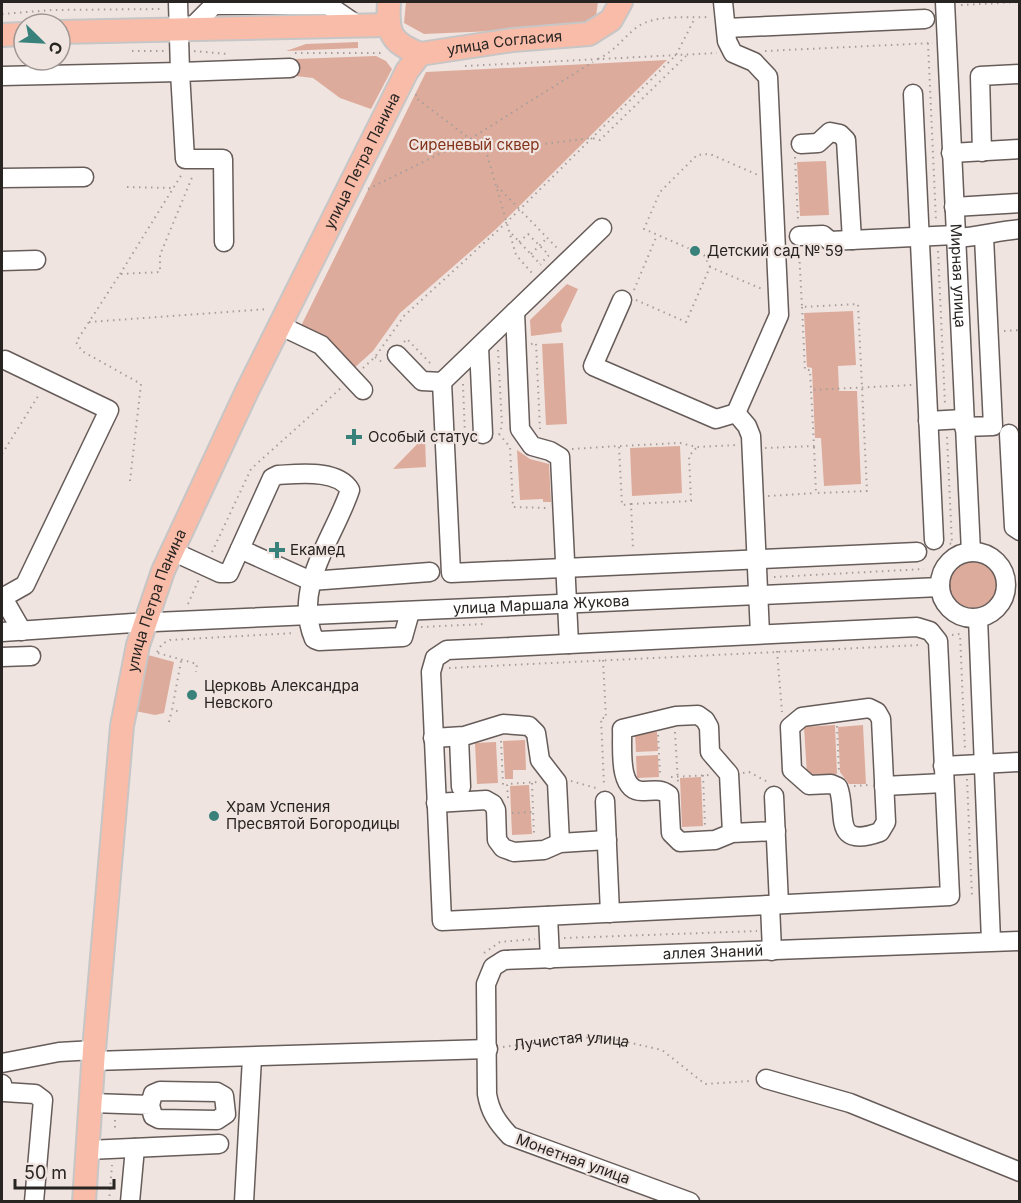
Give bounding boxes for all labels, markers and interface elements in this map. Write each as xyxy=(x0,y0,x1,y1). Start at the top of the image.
north arrow xyxy=(12,12,72,72)
street label: улица Согласия xyxy=(445,26,563,59)
text: С xyxy=(44,39,67,58)
street label: улица Петра Панина xyxy=(319,89,404,232)
park label: Сиреневый сквер xyxy=(408,135,540,154)
street label: Мирная улица xyxy=(946,223,970,328)
place label: Детский сад № 59 xyxy=(707,241,843,260)
marker: Детский сад № 59 xyxy=(688,244,702,258)
place label: Особый статус xyxy=(368,427,478,446)
marker: Особый статус xyxy=(345,428,363,446)
street label: улица Петра Панина xyxy=(123,526,190,674)
place label: Екамед xyxy=(290,540,345,559)
marker: Екамед xyxy=(268,541,286,559)
street label: улица Маршала Жукова xyxy=(453,591,630,618)
place label: Церковь Александра Невского xyxy=(204,676,359,712)
marker: Церковь Александра Невского xyxy=(185,688,199,702)
place label: Храм Успения Пресвятой Богородицы xyxy=(226,797,400,833)
marker: Храм Успения Пресвятой Богородицы xyxy=(207,809,221,823)
street label: аллея Знаний xyxy=(663,940,763,963)
street label: Лучистая улица xyxy=(512,1027,631,1055)
street label: Монетная улица xyxy=(514,1129,633,1188)
scale bar xyxy=(15,1152,114,1190)
text: 50 m xyxy=(24,1162,67,1183)

